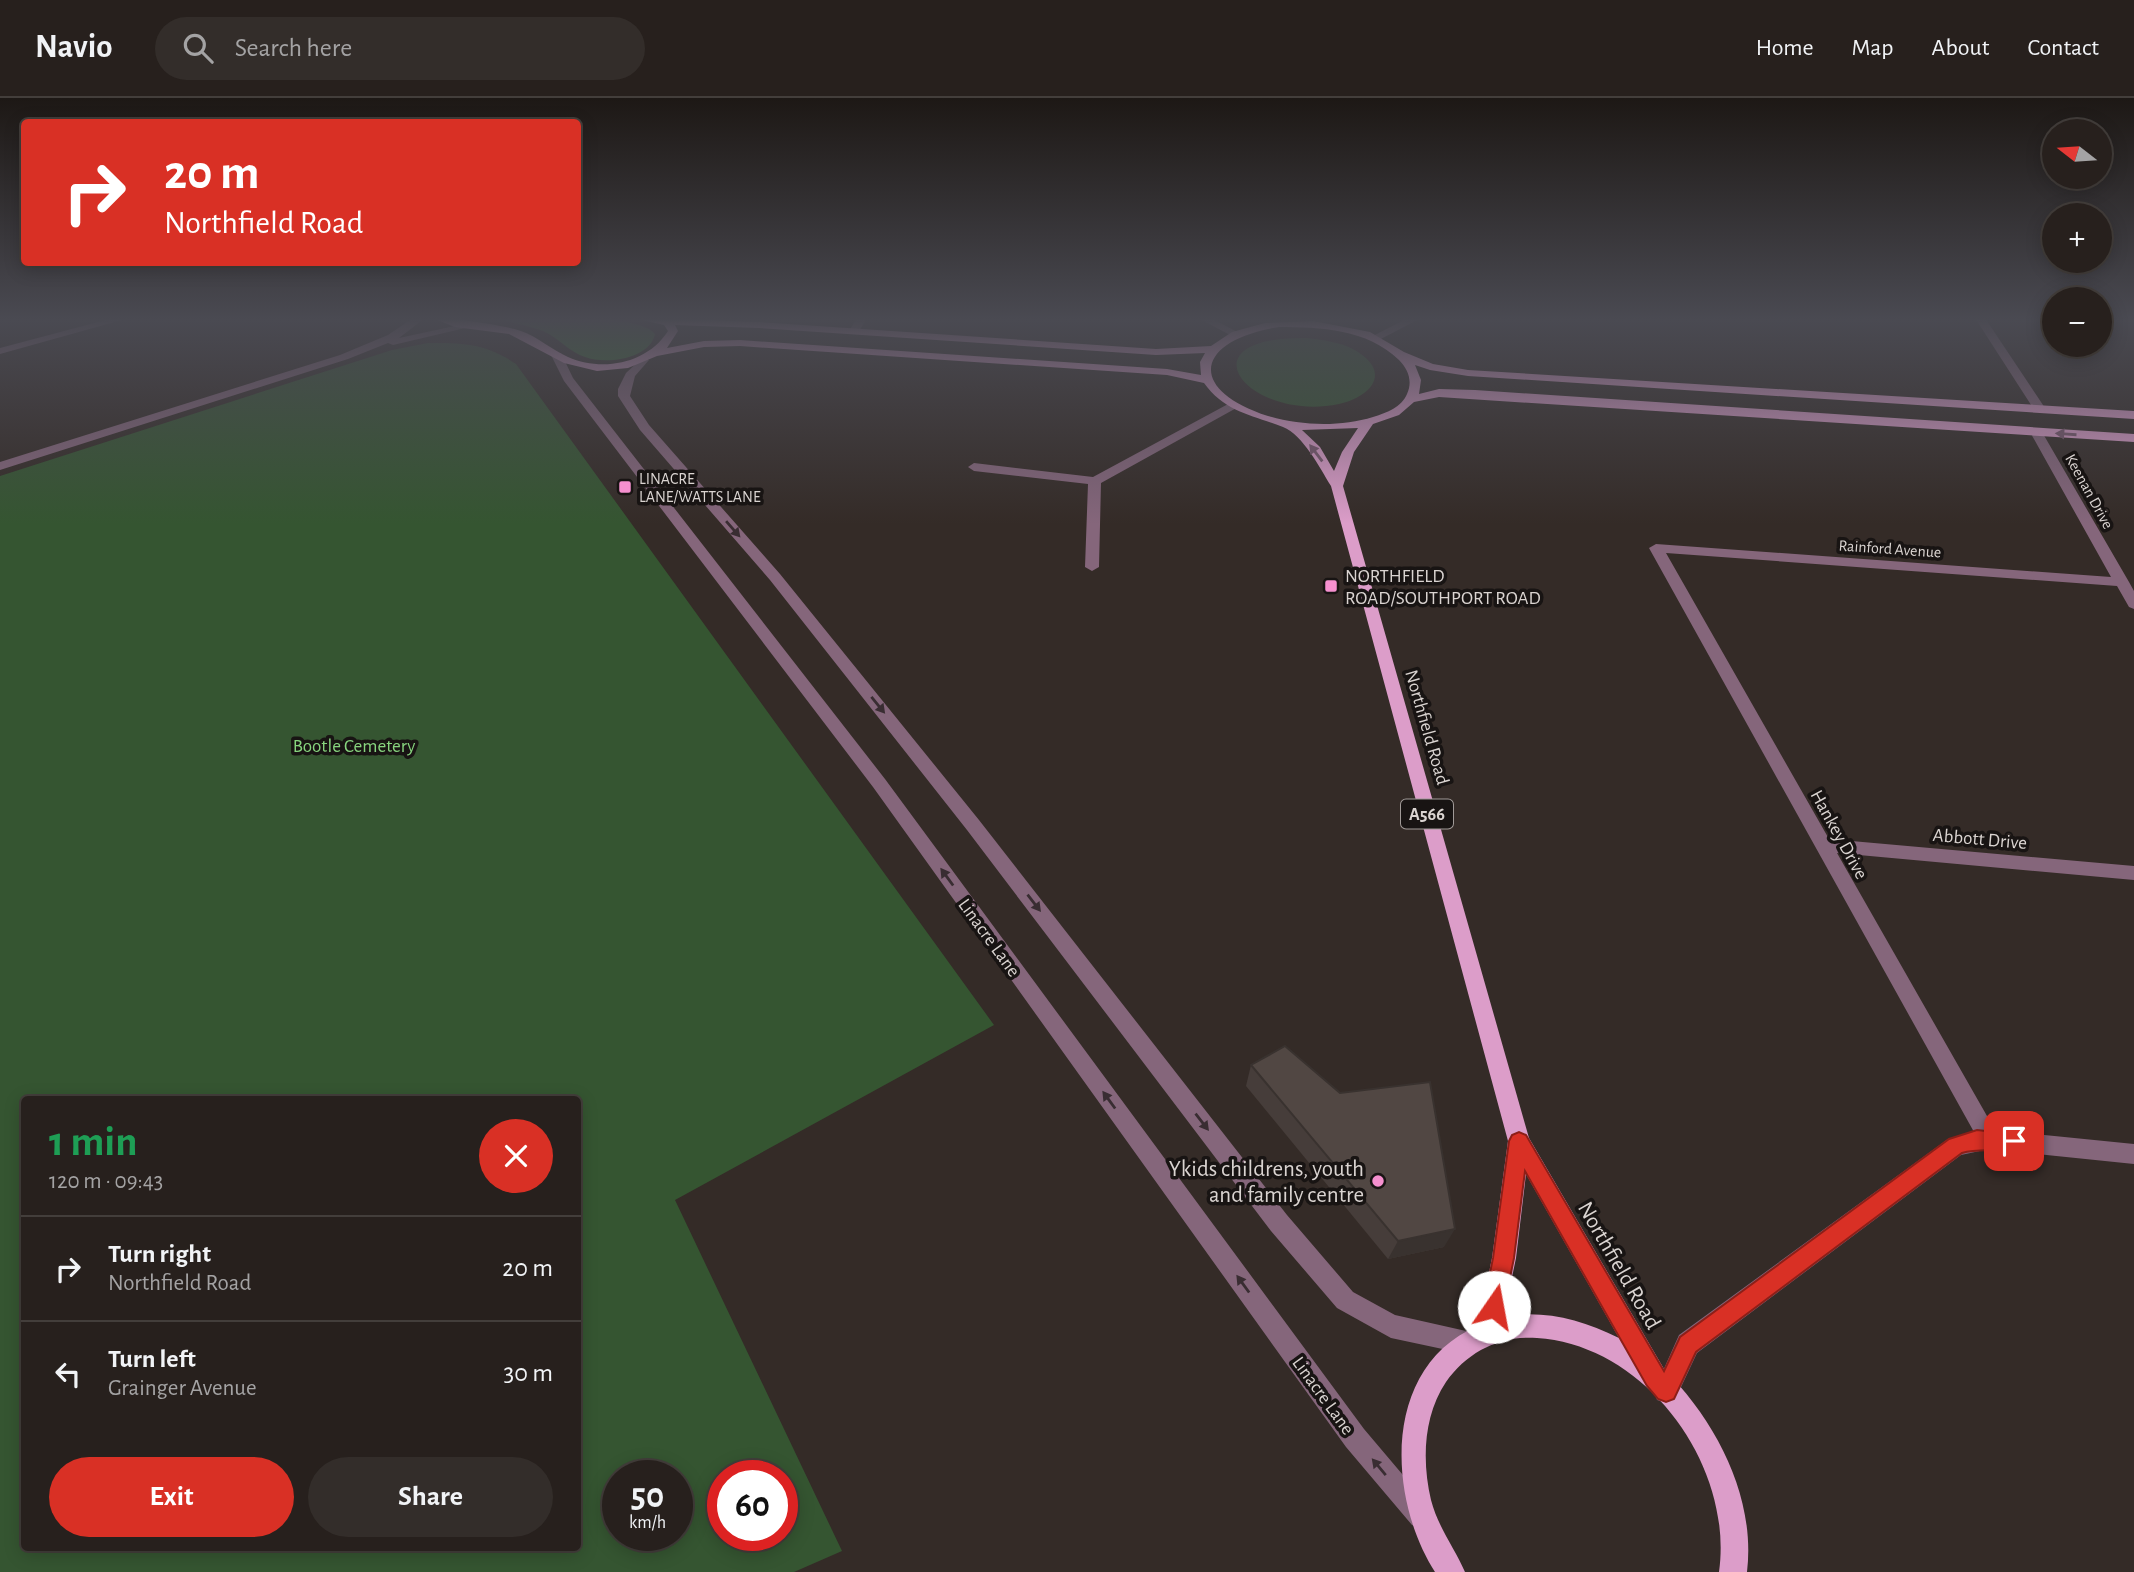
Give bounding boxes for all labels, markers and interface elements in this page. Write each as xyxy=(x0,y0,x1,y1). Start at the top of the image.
search box xyxy=(155,17,645,80)
icon: search xyxy=(179,29,217,67)
text: Navio xyxy=(35,31,113,64)
text: Search here xyxy=(235,35,352,61)
text: Home xyxy=(1756,36,1814,60)
text: Map xyxy=(1852,36,1894,60)
text: About xyxy=(1932,36,1989,60)
text: Contact xyxy=(2027,36,2099,60)
north arrow xyxy=(2042,119,2112,189)
map controls xyxy=(2042,119,2112,357)
icon: right xyxy=(49,147,140,238)
text: 20 m xyxy=(164,149,260,198)
button: + xyxy=(2042,203,2112,273)
text: Northfield Road xyxy=(164,207,363,239)
button: − xyxy=(2042,287,2112,357)
one-way arrow xyxy=(2055,428,2077,439)
one-way arrow xyxy=(1309,444,1323,463)
street label: Keenan Drive xyxy=(2062,451,2116,532)
place label: LINACRE LANE/WATTS LANE xyxy=(639,471,761,505)
marker: LINACRE LANE/WATTS LANE xyxy=(617,479,633,495)
one-way arrow xyxy=(725,521,740,538)
street label: Rainford Avenue xyxy=(1838,537,1942,561)
place label: NORTHFIELD ROAD/SOUTHPORT ROAD xyxy=(1345,567,1541,608)
marker: NORTHFIELD ROAD/SOUTHPORT ROAD xyxy=(1323,578,1339,594)
street label: Northfield Road xyxy=(1401,668,1452,787)
one-way arrow xyxy=(870,696,885,714)
park label: Bootle Cemetery xyxy=(293,737,415,756)
street label: Hankey Drive xyxy=(1806,787,1871,883)
road number: A566 xyxy=(1401,800,1453,828)
street label: Abbott Drive xyxy=(1932,826,2028,853)
one-way arrow xyxy=(940,868,954,886)
one-way arrow xyxy=(1026,894,1040,912)
street label: Linacre Lane xyxy=(954,895,1023,980)
one-way arrow xyxy=(1102,1092,1117,1110)
pin xyxy=(1984,1111,2044,1171)
one-way arrow xyxy=(1194,1113,1209,1131)
button: close xyxy=(479,1119,553,1193)
text: 1 min xyxy=(49,1121,138,1163)
icon: arrive xyxy=(1995,1122,2033,1160)
place label: Ykids childrens, youth and family centre xyxy=(1169,1158,1364,1207)
text: 120 m · 09:43 xyxy=(49,1170,163,1193)
marker: Ykids childrens, youth and family centre xyxy=(1370,1173,1386,1189)
street label: Northfield Road xyxy=(1573,1198,1665,1334)
text: Turn right xyxy=(108,1241,211,1267)
icon: right xyxy=(49,1250,87,1288)
text: 20 m xyxy=(502,1255,553,1281)
position arrow xyxy=(1457,1270,1531,1344)
text: Northfield Road xyxy=(108,1272,251,1295)
one-way arrow xyxy=(1236,1275,1250,1294)
text: Turn left xyxy=(108,1346,196,1372)
street label: Linacre Lane xyxy=(1288,1353,1357,1438)
icon: left xyxy=(49,1355,87,1393)
text: 30 m xyxy=(503,1360,553,1386)
text: Grainger Avenue xyxy=(108,1377,257,1400)
button: Exit xyxy=(49,1457,294,1537)
button: Share xyxy=(308,1457,553,1537)
one-way arrow xyxy=(1372,1458,1387,1475)
speed limit sign: 60 xyxy=(707,1460,798,1551)
text: 50 xyxy=(631,1479,664,1514)
text: km/h xyxy=(629,1514,666,1532)

